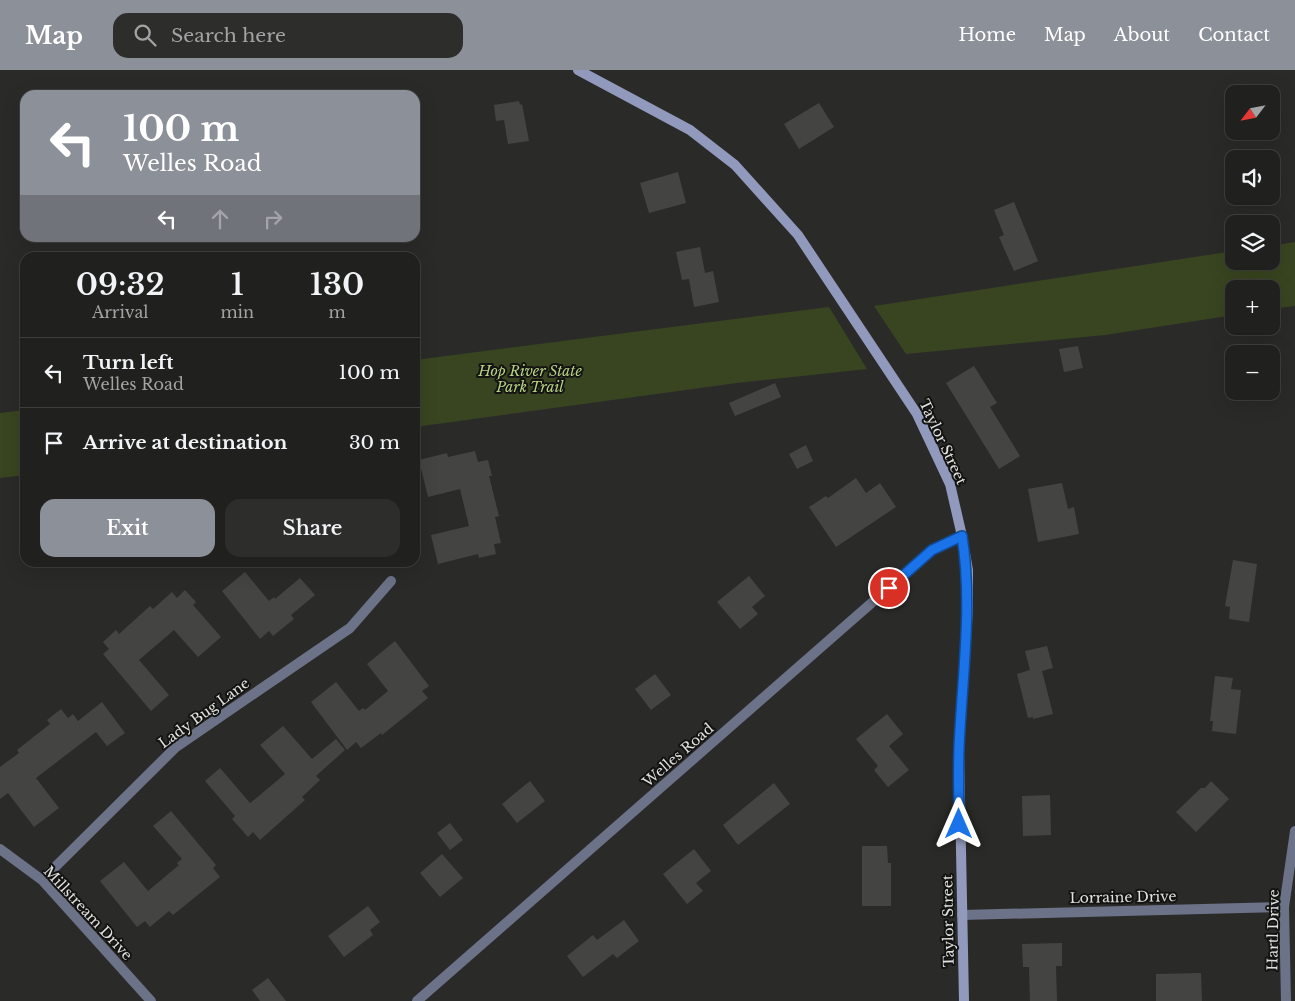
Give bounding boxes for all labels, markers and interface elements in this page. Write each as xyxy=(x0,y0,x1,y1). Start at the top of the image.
search box xyxy=(113,13,463,58)
text: Map xyxy=(25,21,83,50)
icon: search xyxy=(131,21,159,49)
text: Search here xyxy=(171,24,286,47)
text: Home xyxy=(958,24,1016,46)
text: Map xyxy=(1044,24,1086,46)
text: About xyxy=(1114,24,1170,46)
text: Contact xyxy=(1198,24,1270,46)
north arrow xyxy=(1225,85,1280,140)
map controls xyxy=(1225,85,1280,400)
text: 100 m xyxy=(123,107,239,150)
icon: left xyxy=(40,110,105,175)
text: Welles Road xyxy=(123,150,262,177)
button: sound xyxy=(1225,150,1280,205)
icon: left xyxy=(153,205,181,233)
icon: ahead xyxy=(206,205,234,233)
icon: right xyxy=(259,205,287,233)
button: layers xyxy=(1225,215,1280,270)
text: 09:32 xyxy=(76,266,165,303)
text: 1 xyxy=(231,266,244,303)
text: 130 xyxy=(310,266,364,303)
button: + xyxy=(1225,280,1280,335)
text: Arrival xyxy=(92,302,149,322)
text: min xyxy=(220,302,254,322)
text: m xyxy=(328,302,346,322)
button: − xyxy=(1225,345,1280,400)
text: Turn left xyxy=(83,351,174,374)
icon: left xyxy=(40,359,68,387)
text: 100 m xyxy=(339,361,400,384)
park label: Hop River State Park Trail xyxy=(477,362,582,396)
text: Welles Road xyxy=(83,374,184,394)
street label: Taylor Street xyxy=(915,396,971,488)
icon: arrive xyxy=(40,429,68,457)
text: Arrive at destination xyxy=(83,431,287,454)
text: 30 m xyxy=(349,431,400,454)
button: Exit xyxy=(40,499,215,557)
button: Share xyxy=(225,499,400,557)
pin xyxy=(868,567,910,609)
icon: arrive xyxy=(875,574,903,602)
street label: Lady Bug Lane xyxy=(155,674,253,752)
street label: Welles Road xyxy=(638,719,718,791)
position arrow xyxy=(932,797,984,849)
street label: Millstream Drive xyxy=(40,862,136,964)
street label: Taylor Street xyxy=(938,874,958,967)
street label: Lorraine Drive xyxy=(1069,887,1177,907)
street label: Hartl Drive xyxy=(1263,889,1283,971)

